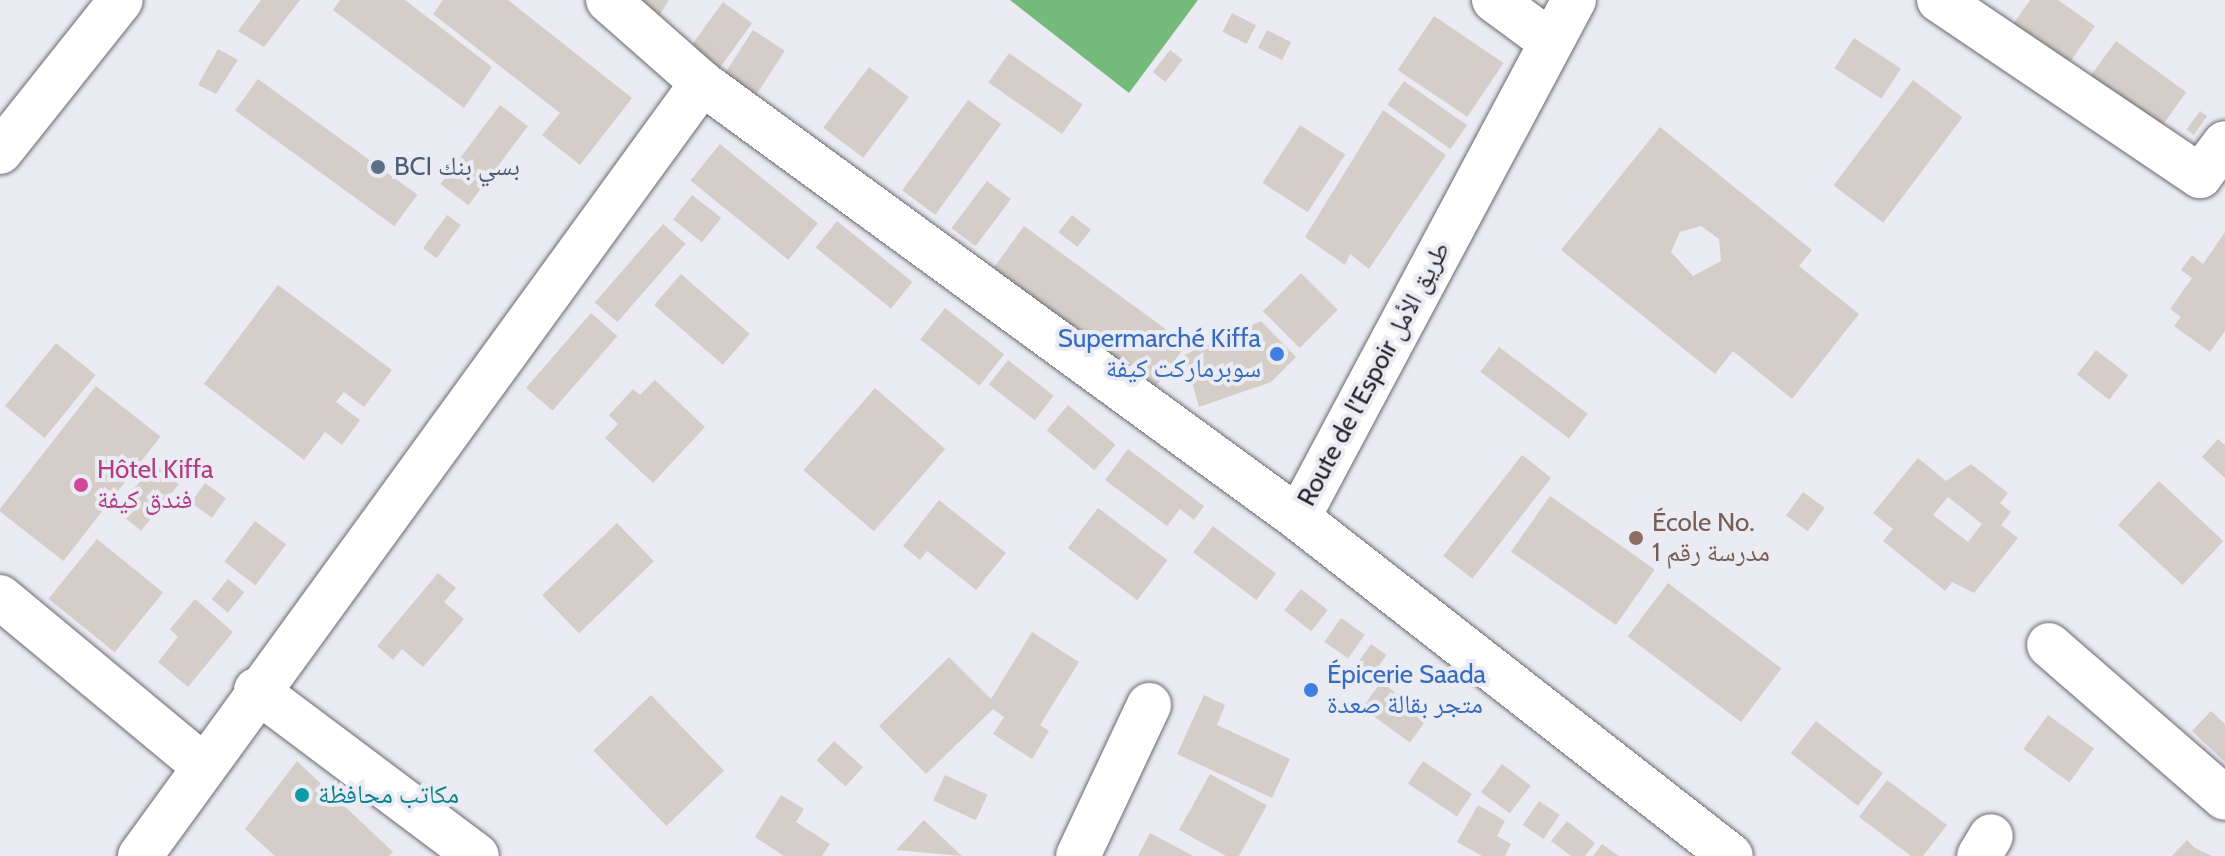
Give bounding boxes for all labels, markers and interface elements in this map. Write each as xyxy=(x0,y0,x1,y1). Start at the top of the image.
place label: BCI بسي بنك xyxy=(394,151,520,183)
marker: BCI بسي بنك xyxy=(369,158,387,176)
street label: Route de l’Espoir طريق الأمل xyxy=(1291,237,1457,511)
place label: Supermarché Kiffa سوبرماركت كيفة xyxy=(1058,323,1261,384)
marker: Supermarché Kiffa سوبرماركت كيفة xyxy=(1268,345,1286,363)
place label: Hôtel Kiffa فندق كيفة xyxy=(97,454,213,516)
marker: Hôtel Kiffa فندق كيفة xyxy=(72,476,90,494)
place label: École No. 1 مدرسة رقم xyxy=(1652,507,1770,568)
marker: École No. 1 مدرسة رقم xyxy=(1627,529,1645,547)
place label: Épicerie Saada متجر بقالة صعدة xyxy=(1327,659,1486,720)
marker: Épicerie Saada متجر بقالة صعدة xyxy=(1302,681,1320,699)
place label: مكاتب محافظة xyxy=(318,779,459,811)
marker: مكاتب محافظة xyxy=(293,786,311,804)

